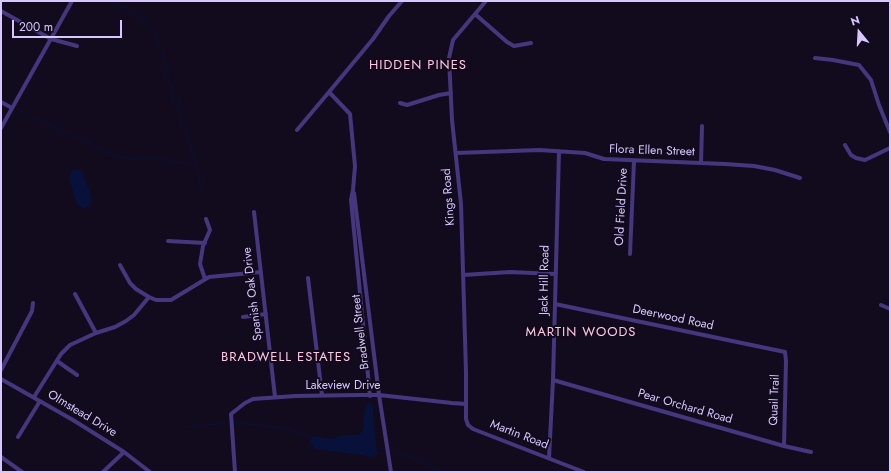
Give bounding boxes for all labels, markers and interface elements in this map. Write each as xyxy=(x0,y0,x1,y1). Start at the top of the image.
scale bar xyxy=(14,12,124,38)
north arrow xyxy=(839,12,879,52)
text: N xyxy=(849,12,862,30)
text: 200 m xyxy=(19,18,53,36)
district label: HIDDEN PINES xyxy=(369,58,467,74)
street label: Flora Ellen Street xyxy=(609,142,695,160)
street label: Kings Road xyxy=(440,168,458,226)
street label: Old Field Drive xyxy=(613,168,631,246)
street label: Jack Hill Road xyxy=(537,245,553,315)
street label: Spanish Oak Drive xyxy=(240,246,266,342)
street label: Bradwell Street xyxy=(349,294,373,370)
street label: Deerwood Road xyxy=(631,302,715,334)
district label: MARTIN WOODS xyxy=(526,325,636,341)
district label: BRADWELL ESTATES xyxy=(221,350,351,366)
street label: Quail Trail xyxy=(767,374,783,426)
street label: Lakeview Drive xyxy=(305,379,381,393)
street label: Pear Orchard Road xyxy=(636,387,734,427)
street label: Olmstead Drive xyxy=(45,388,119,440)
street label: Martin Road xyxy=(488,417,550,453)

